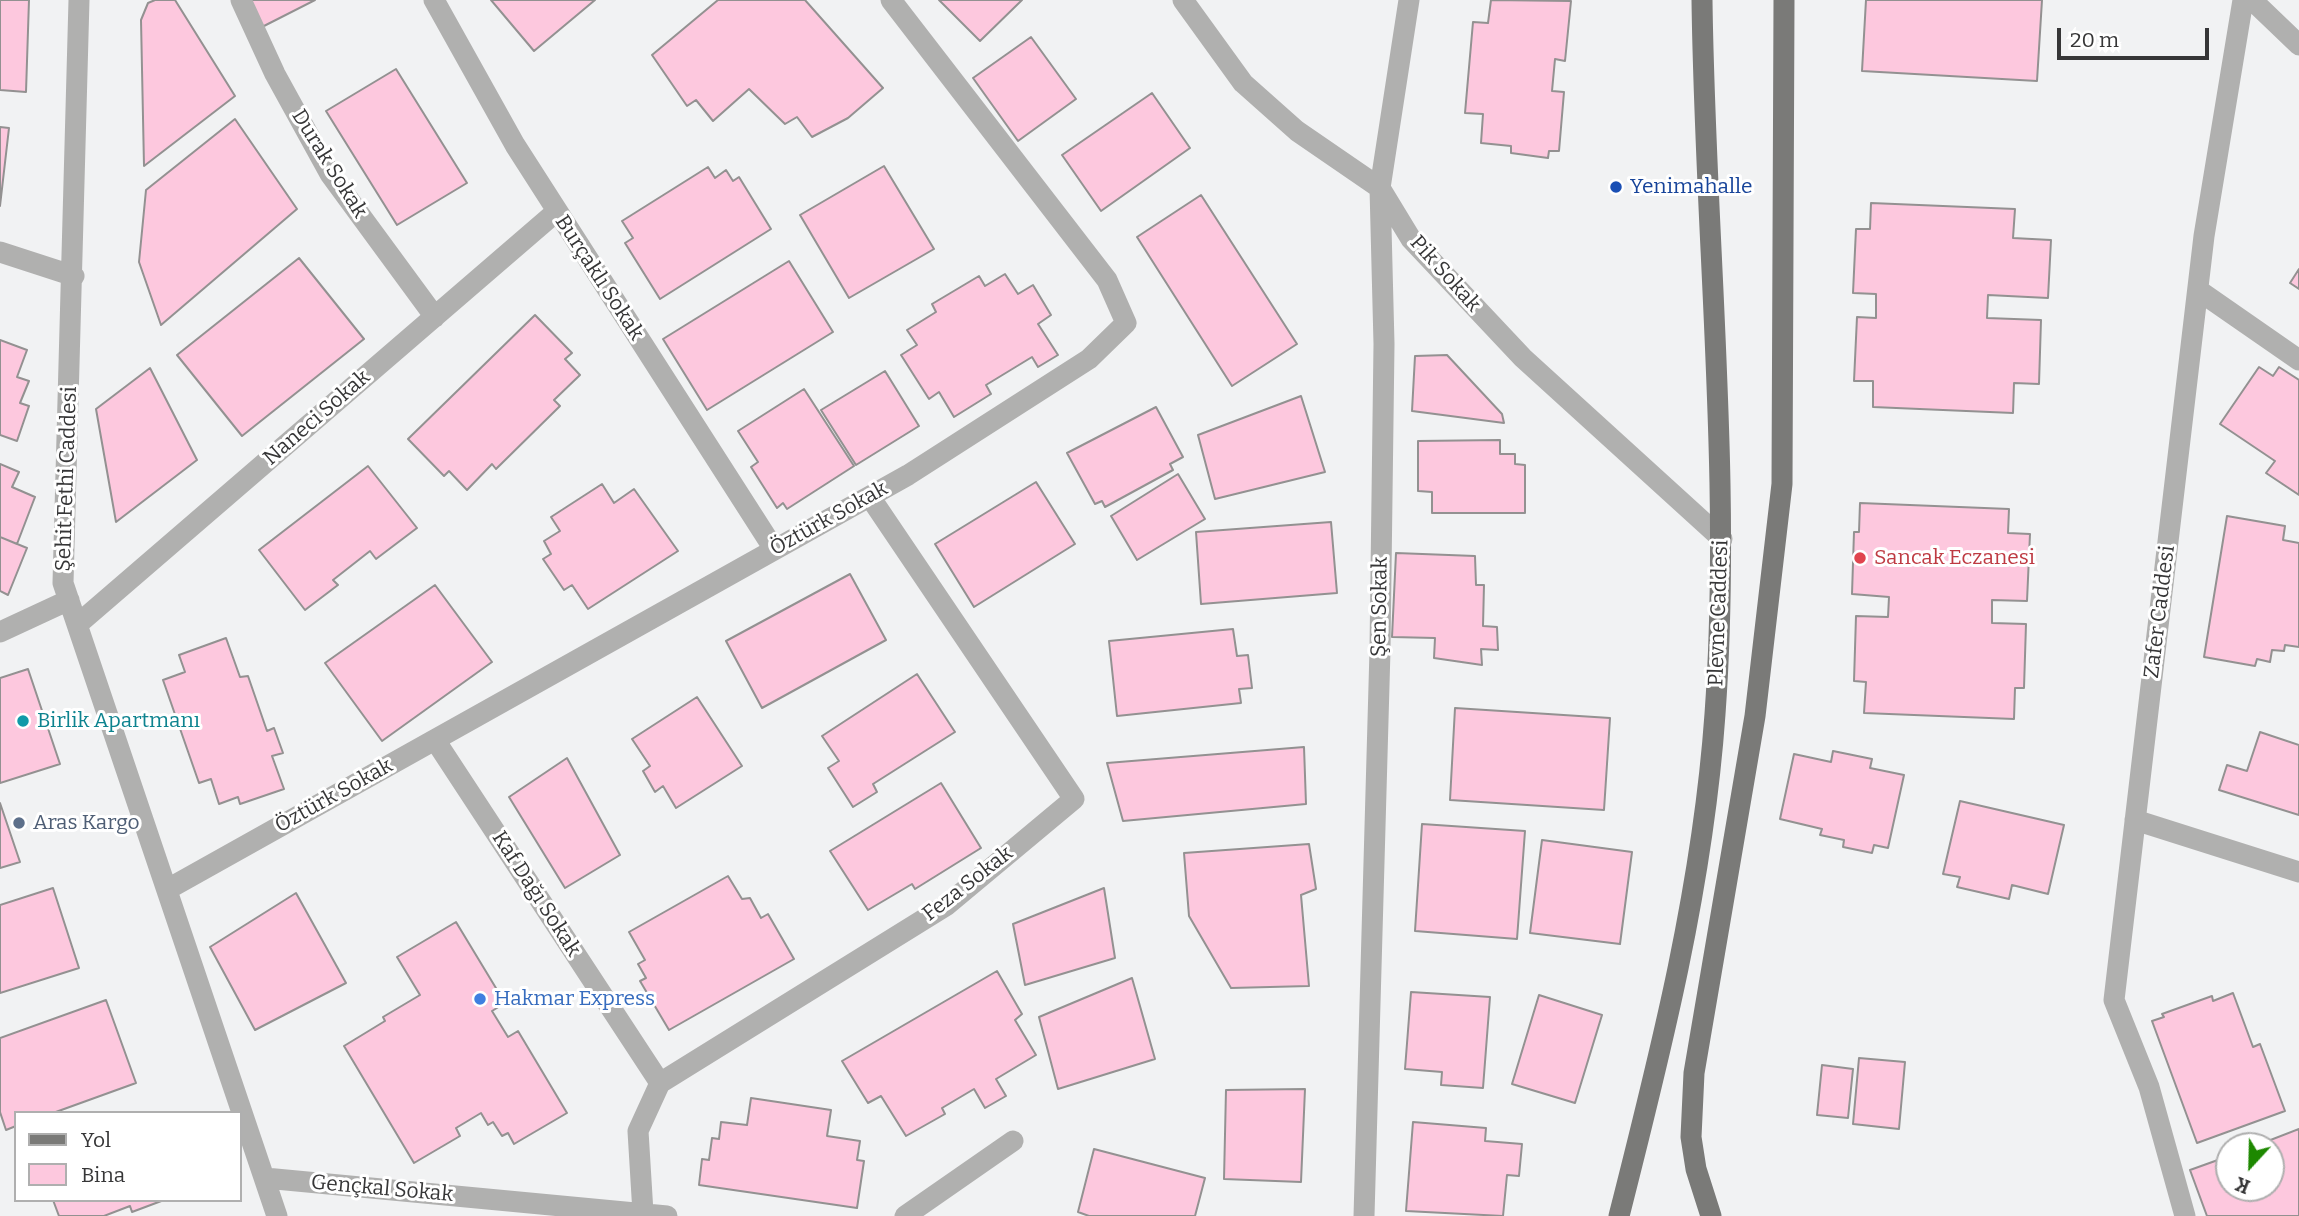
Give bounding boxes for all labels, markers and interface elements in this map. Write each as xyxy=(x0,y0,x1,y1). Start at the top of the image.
scale bar xyxy=(2061,14,2213,58)
text: 20 m xyxy=(2070,27,2119,53)
street label: Durak Sokak xyxy=(286,105,372,223)
place label: Yenimahalle xyxy=(1630,174,1753,200)
marker: Yenimahalle xyxy=(1608,179,1624,195)
street label: Burçaklı Sokak xyxy=(549,211,649,345)
street label: Pik Sokak xyxy=(1404,231,1486,317)
street label: Naneci Sokak xyxy=(259,365,375,471)
street label: Şehit Fethi Caddesi xyxy=(51,386,83,572)
street label: Öztürk Sokak xyxy=(766,476,892,562)
street label: Plevne Caddesi xyxy=(1704,539,1734,687)
street label: Zafer Caddesi xyxy=(2139,544,2181,680)
place label: Sancak Eczanesi xyxy=(1874,545,2035,571)
marker: Sancak Eczanesi xyxy=(1852,550,1868,566)
street label: Şen Sokak xyxy=(1367,557,1393,657)
place label: Birlik Apartmanı xyxy=(37,708,200,734)
marker: Birlik Apartmanı xyxy=(15,713,31,729)
street label: Öztürk Sokak xyxy=(271,753,397,839)
place label: Aras Kargo xyxy=(33,810,140,836)
marker: Aras Kargo xyxy=(11,815,27,831)
street label: Kaf Dağı Sokak xyxy=(486,827,586,961)
street label: Feza Sokak xyxy=(918,841,1018,927)
place label: Hakmar Express xyxy=(494,986,655,1012)
marker: Hakmar Express xyxy=(472,991,488,1007)
legend xyxy=(14,1111,242,1202)
text: Yol xyxy=(81,1127,111,1153)
north arrow xyxy=(2215,1132,2285,1202)
text: Bina xyxy=(81,1162,125,1188)
street label: Gençkal Sokak xyxy=(310,1170,454,1208)
text: K xyxy=(2232,1172,2253,1198)

